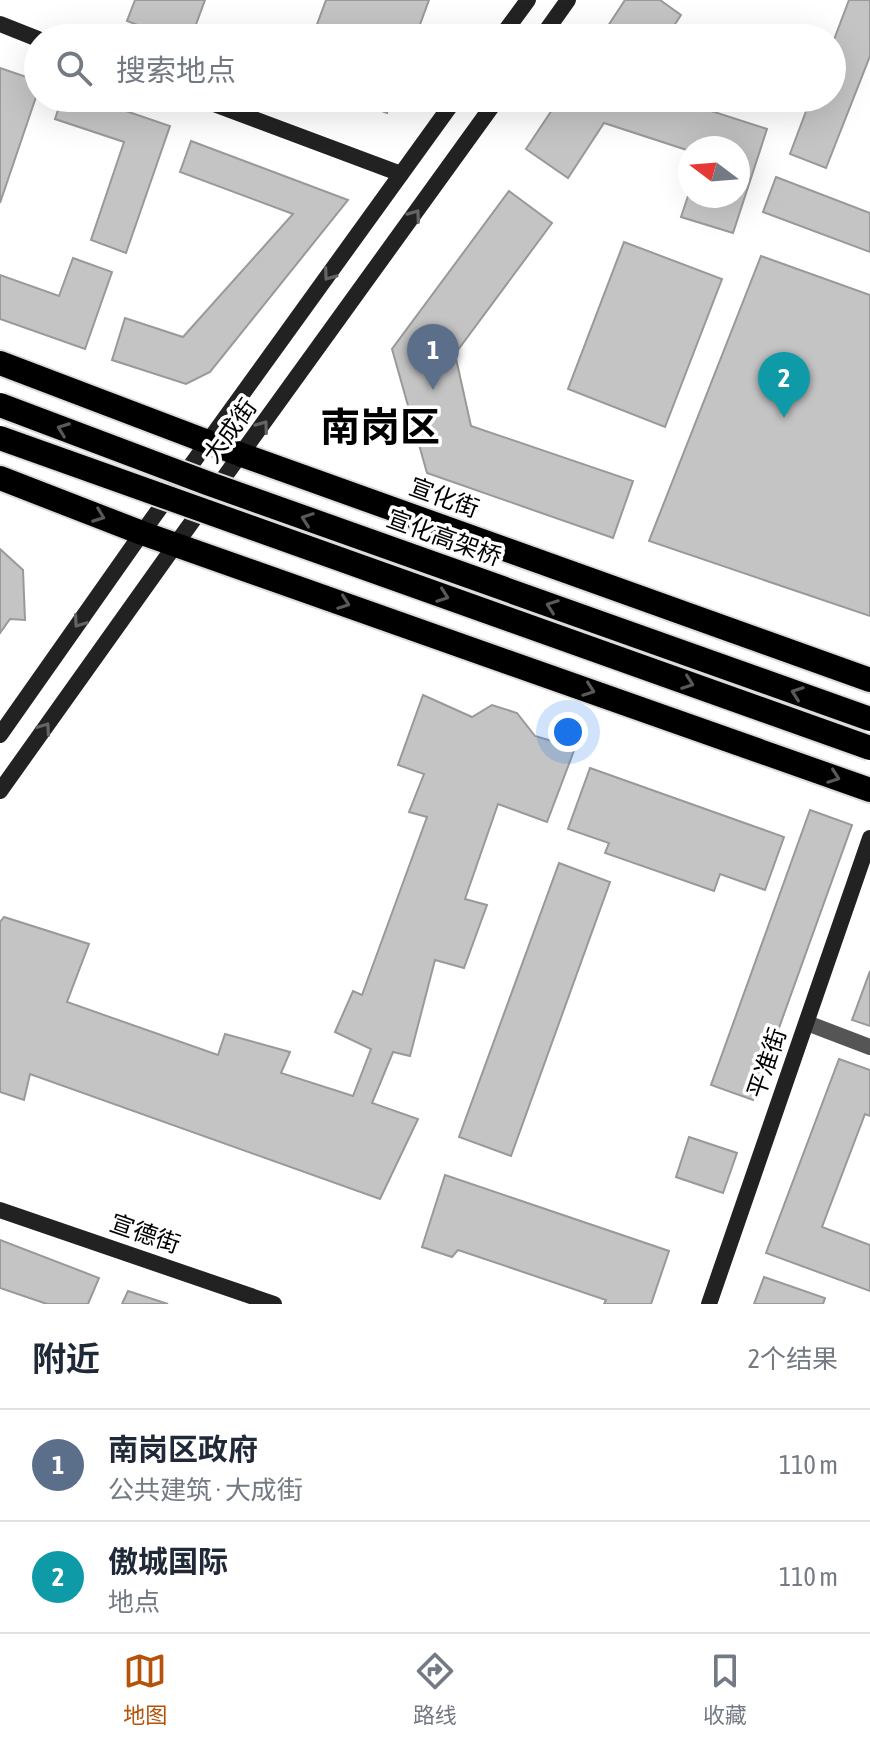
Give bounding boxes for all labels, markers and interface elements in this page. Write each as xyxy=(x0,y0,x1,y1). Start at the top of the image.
search box xyxy=(24,24,846,112)
icon: search xyxy=(52,46,96,90)
text: 搜索地点 xyxy=(116,53,236,87)
north arrow xyxy=(678,136,750,208)
one-way arrow xyxy=(405,209,419,224)
one-way arrow xyxy=(324,266,338,280)
pin: 1 xyxy=(407,324,459,390)
pin: 2 xyxy=(758,352,810,418)
street label: 大成街 xyxy=(198,394,262,468)
district label: 南岗区 xyxy=(320,404,440,449)
one-way arrow xyxy=(253,420,267,435)
one-way arrow xyxy=(57,422,71,439)
street label: 宣化街 xyxy=(406,473,483,523)
street label: 宣化高架桥 xyxy=(383,504,505,571)
one-way arrow xyxy=(91,506,105,523)
one-way arrow xyxy=(301,512,315,528)
one-way arrow xyxy=(435,586,449,602)
one-way arrow xyxy=(336,594,350,610)
one-way arrow xyxy=(545,599,559,616)
one-way arrow xyxy=(74,614,89,628)
one-way arrow xyxy=(680,673,694,690)
one-way arrow xyxy=(581,681,595,697)
one-way arrow xyxy=(790,686,804,703)
your location xyxy=(548,712,588,752)
one-way arrow xyxy=(35,722,50,736)
one-way arrow xyxy=(826,767,840,784)
street label: 平准街 xyxy=(742,1024,791,1101)
street label: 宣德街 xyxy=(107,1209,184,1258)
text: 附近 xyxy=(32,1339,100,1378)
text: 2个结果 xyxy=(748,1344,838,1374)
text: 南岗区政府 xyxy=(108,1432,258,1466)
text: 1 xyxy=(52,1450,64,1480)
text: 110 m xyxy=(779,1450,838,1480)
text: 公共建筑 · 大成街 xyxy=(108,1475,303,1505)
text: 傲城国际 xyxy=(108,1544,228,1578)
text: 2 xyxy=(52,1562,64,1592)
text: 110 m xyxy=(779,1562,838,1592)
text: 地点 xyxy=(108,1587,160,1617)
tab: 地图 xyxy=(123,1649,167,1729)
tab: 路线 xyxy=(413,1649,457,1729)
tab: 收藏 xyxy=(703,1649,747,1729)

